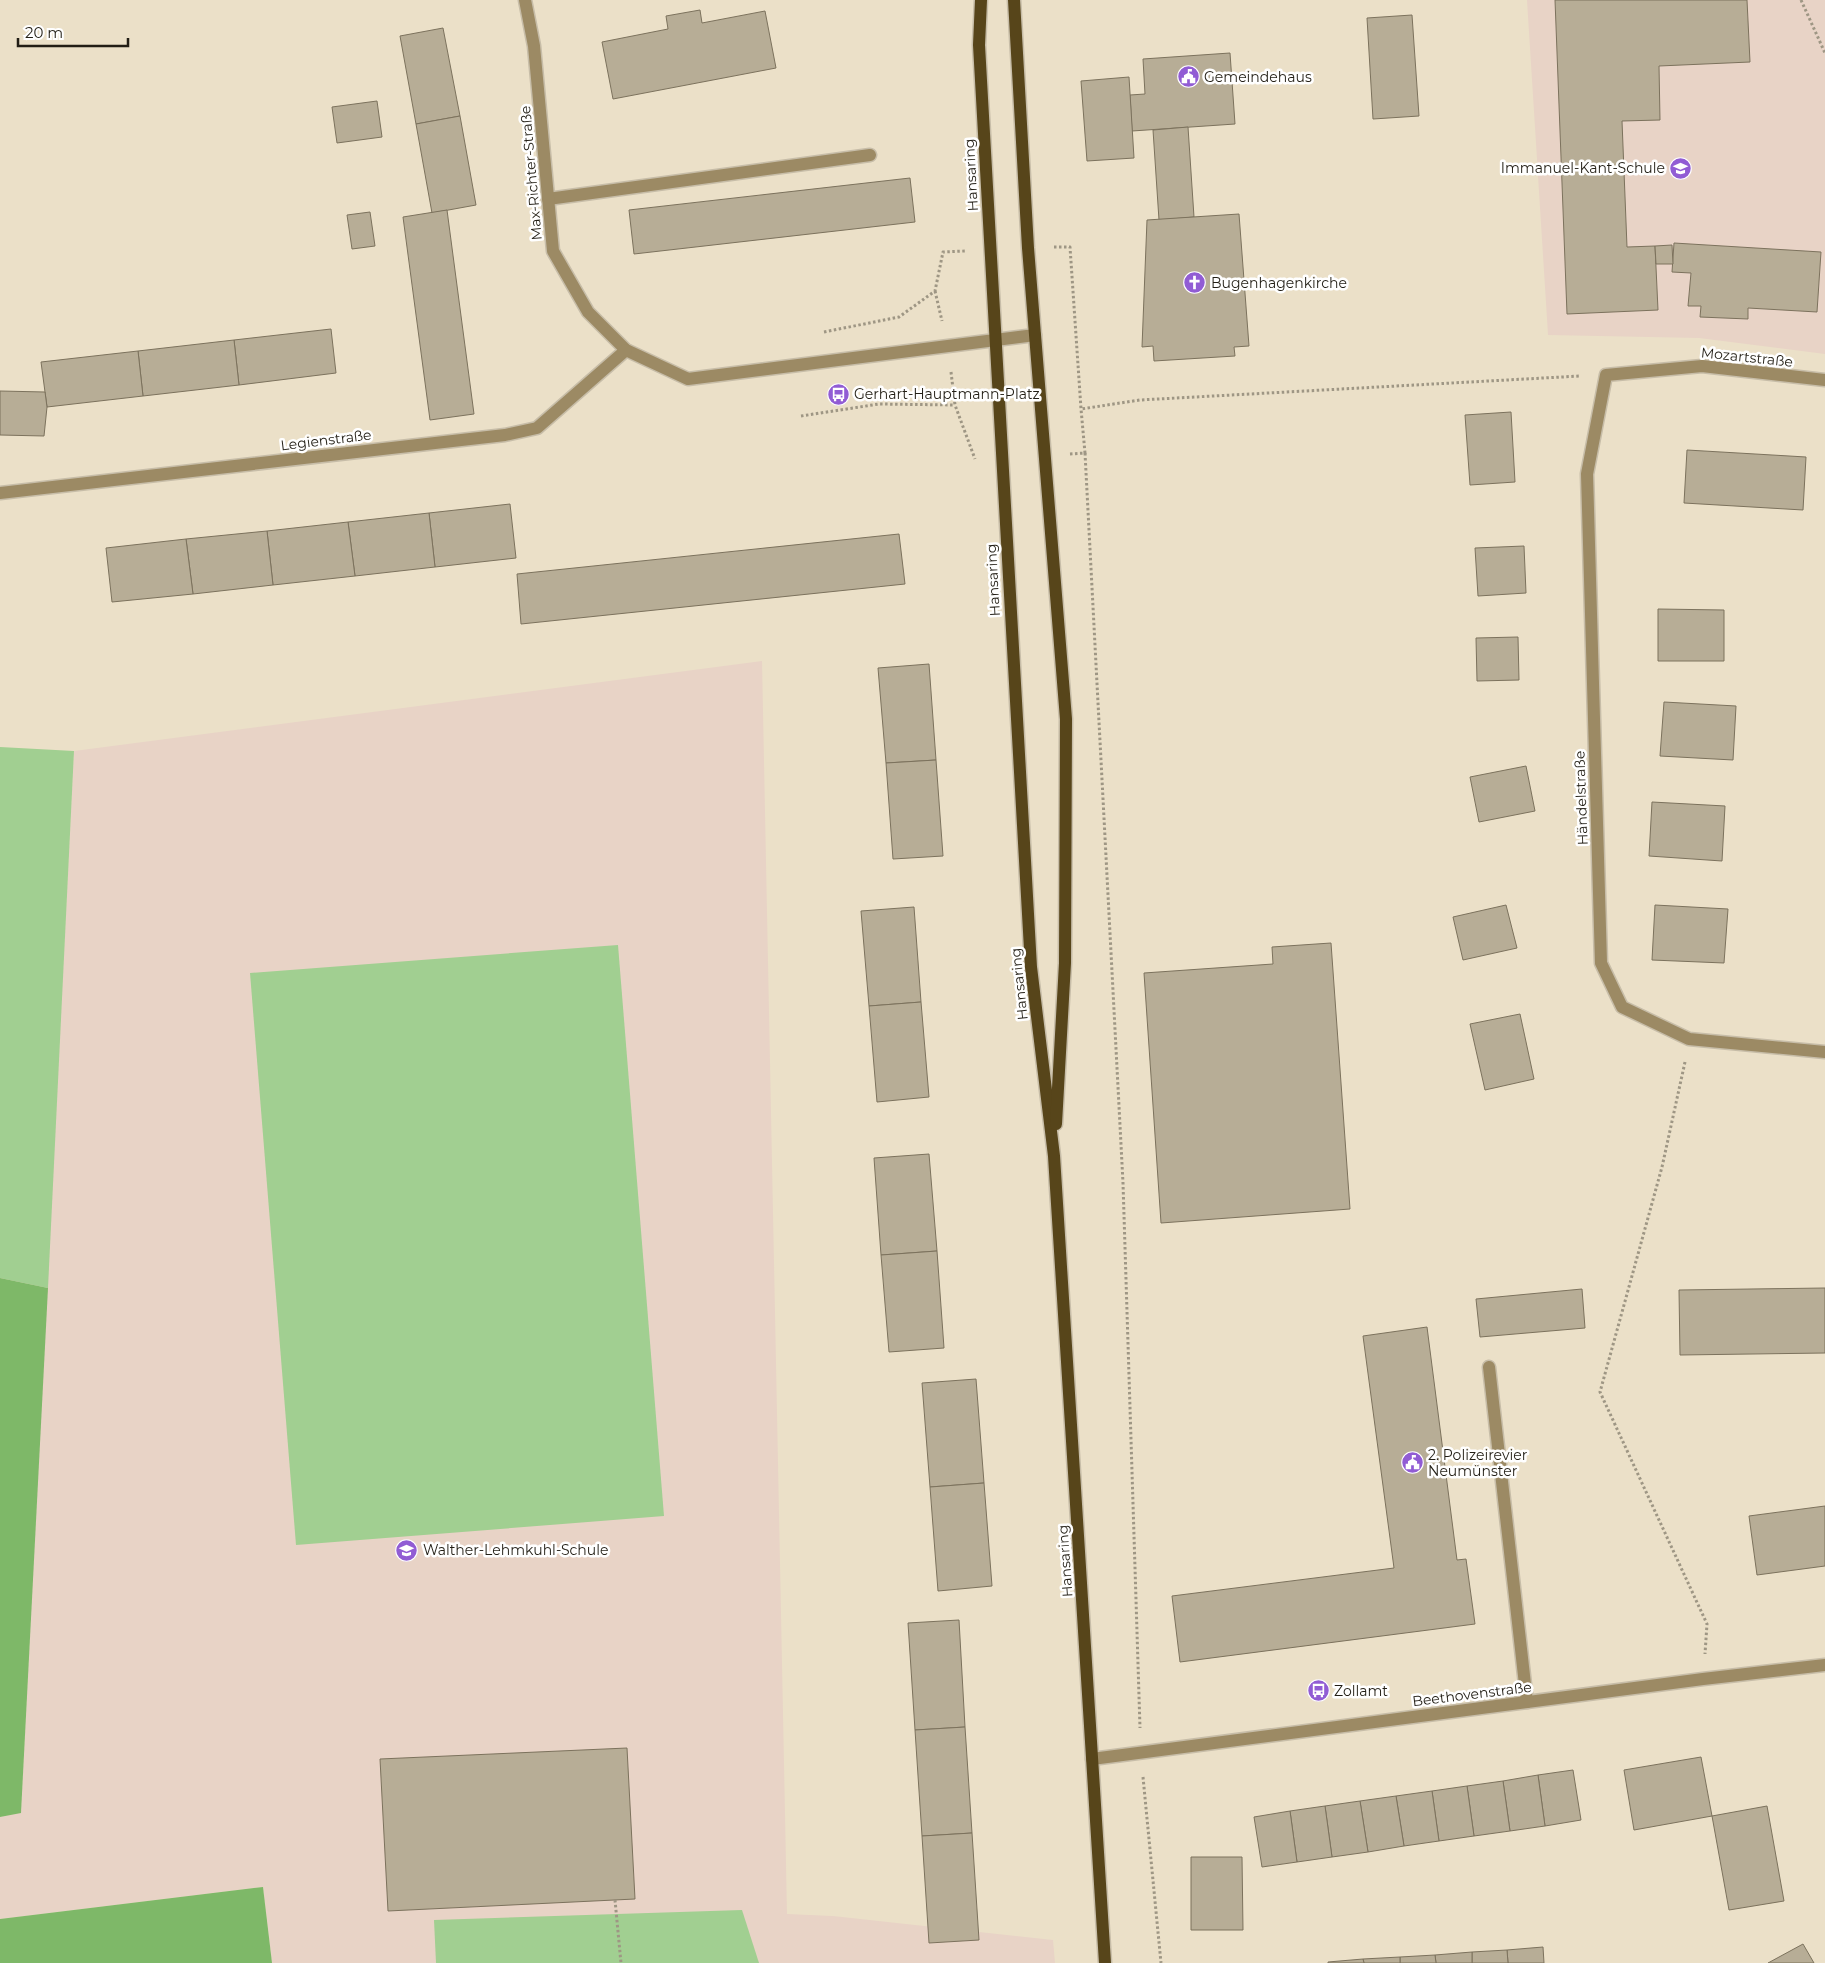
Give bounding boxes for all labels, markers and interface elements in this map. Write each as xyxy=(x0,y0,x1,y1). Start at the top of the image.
scale bar xyxy=(18,15,128,47)
text: 20 m xyxy=(25,23,63,42)
public building icon: Gemeindehaus xyxy=(1176,65,1200,89)
place label: Gemeindehaus xyxy=(1204,68,1312,86)
street label: Max-Richter-Straße xyxy=(516,105,546,241)
street label: Hansaring xyxy=(960,138,982,212)
school or university icon: Immanuel-Kant-Schule xyxy=(1669,156,1693,180)
place label: Immanuel-Kant-Schule xyxy=(1501,159,1665,177)
church icon: Bugenhagenkirche xyxy=(1183,271,1207,295)
place label: Bugenhagenkirche xyxy=(1211,274,1347,292)
street label: Mozartstraße xyxy=(1700,343,1794,371)
bus stop icon: Gerhart-Hauptmann-Platz xyxy=(826,382,850,406)
place label: Gerhart-Hauptmann-Platz xyxy=(854,385,1040,403)
street label: Legienstraße xyxy=(279,425,373,455)
street label: Hansaring xyxy=(982,543,1004,617)
street label: Händelstraße xyxy=(1570,750,1592,846)
street label: Hansaring xyxy=(1006,947,1032,1021)
place label: 2. Polizeirevier Neumünster xyxy=(1428,1446,1528,1480)
public building icon: 2. Polizeirevier Neumünster xyxy=(1400,1451,1424,1475)
street label: Hansaring xyxy=(1053,1524,1077,1598)
school or university icon: Walther-Lehmkuhl-Schule xyxy=(395,1538,419,1562)
place label: Walther-Lehmkuhl-Schule xyxy=(423,1541,608,1559)
street label: Beethovenstraße xyxy=(1411,1678,1533,1710)
bus stop icon: Zollamt xyxy=(1306,1679,1330,1703)
place label: Zollamt xyxy=(1334,1682,1388,1700)

